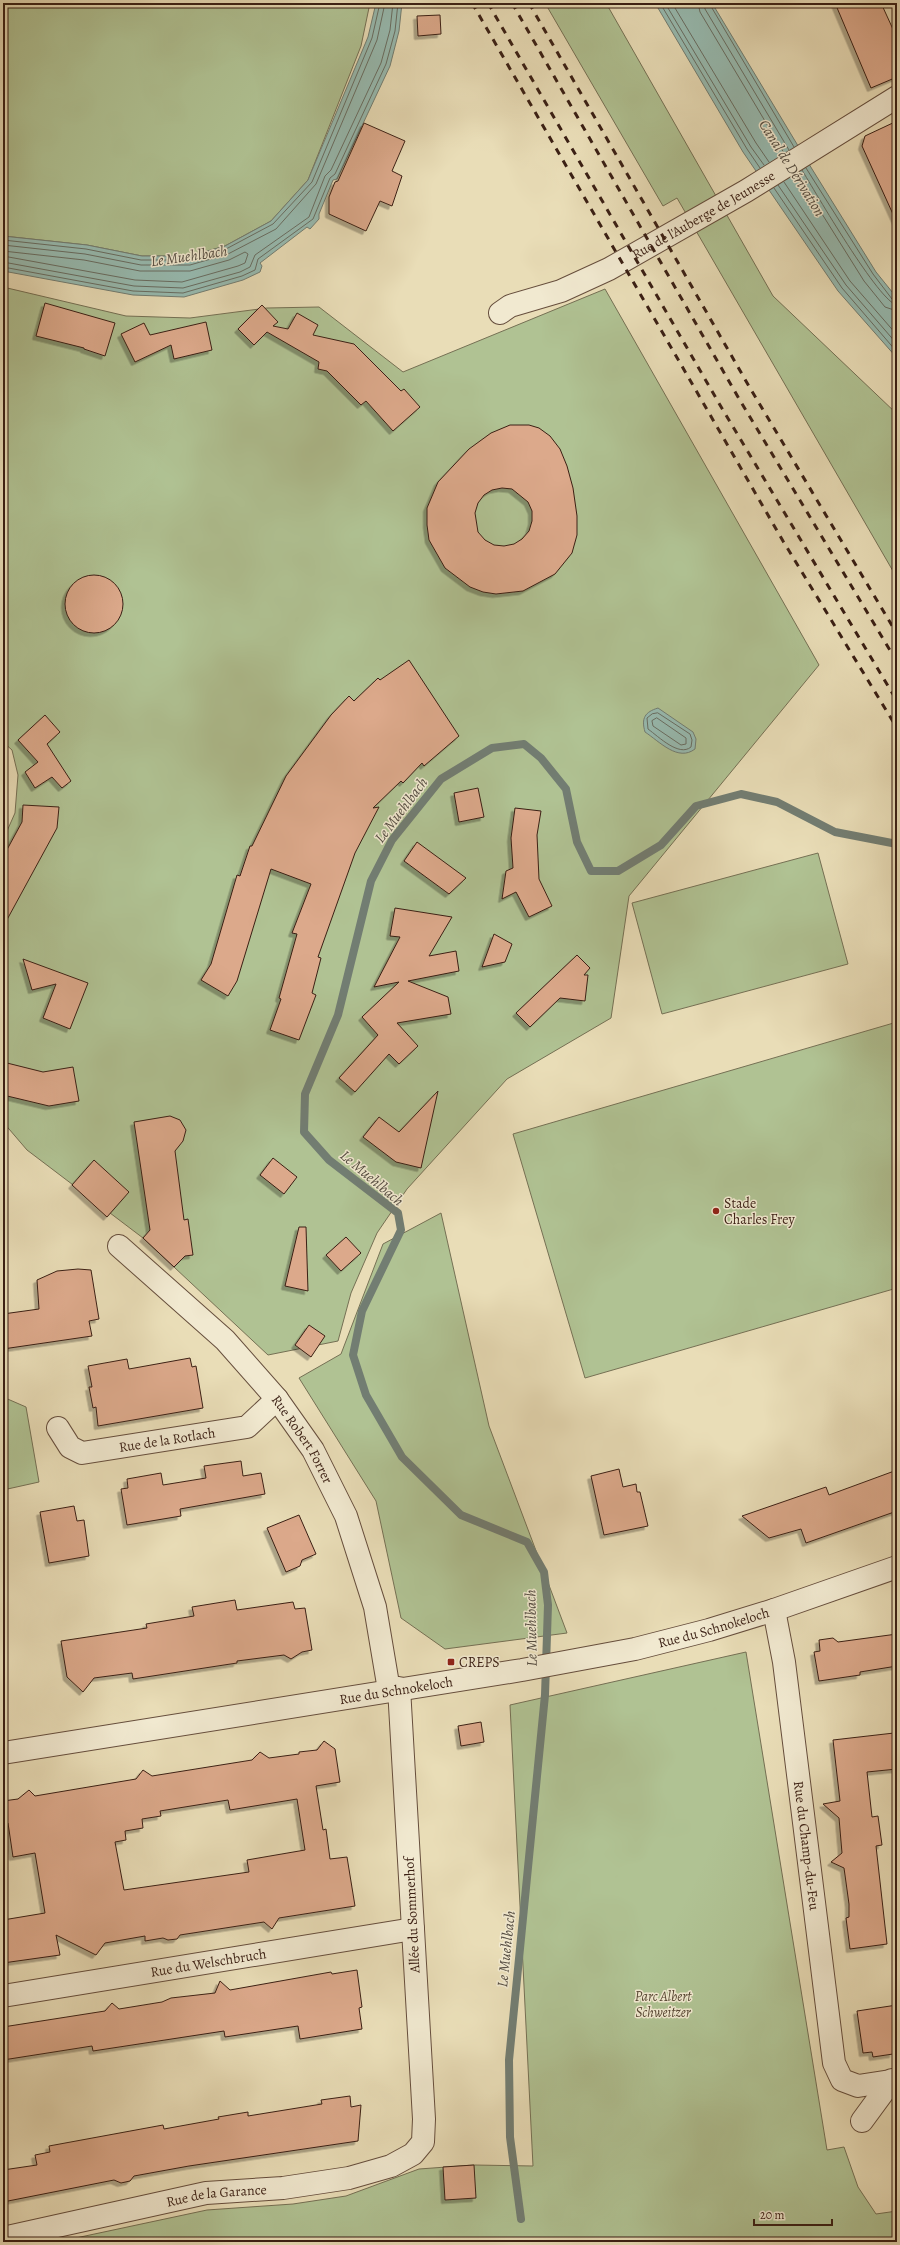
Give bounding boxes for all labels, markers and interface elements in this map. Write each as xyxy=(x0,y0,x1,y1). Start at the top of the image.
water label: Canal de Dérivation xyxy=(754,116,830,220)
street label: Rue de l'Auberge de Jeunesse xyxy=(628,166,778,264)
water label: Le Muehlbach xyxy=(149,241,229,271)
water label: Le Muehlbach xyxy=(370,773,432,847)
water label: Le Muehlbach xyxy=(336,1146,408,1210)
place label: Stade Charles Frey xyxy=(724,1194,796,1229)
marker: Stade Charles Frey xyxy=(711,1206,721,1216)
street label: Rue Robert Forrer xyxy=(267,1391,338,1487)
street label: Rue de la Rotlach xyxy=(118,1423,217,1457)
water label: Le Muehlbach xyxy=(520,1589,542,1667)
street label: Rue du Schnokeloch xyxy=(656,1602,772,1652)
place label: CREPS xyxy=(459,1653,500,1672)
marker: CREPS xyxy=(446,1657,456,1667)
street label: Rue du Schnokeloch xyxy=(338,1672,455,1709)
street label: Rue du Champ-du-Feu xyxy=(789,1780,824,1912)
street label: Allée du Sommerhof xyxy=(399,1854,425,1974)
water label: Le Muehlbach xyxy=(492,1910,520,1988)
street label: Rue du Welschbruch xyxy=(149,1944,268,1981)
park label: Parc Albert Schweitzer xyxy=(635,1987,692,2022)
street label: Rue de la Garance xyxy=(164,2180,267,2211)
scale bar xyxy=(754,2201,832,2227)
text: 20 m xyxy=(760,2207,784,2223)

